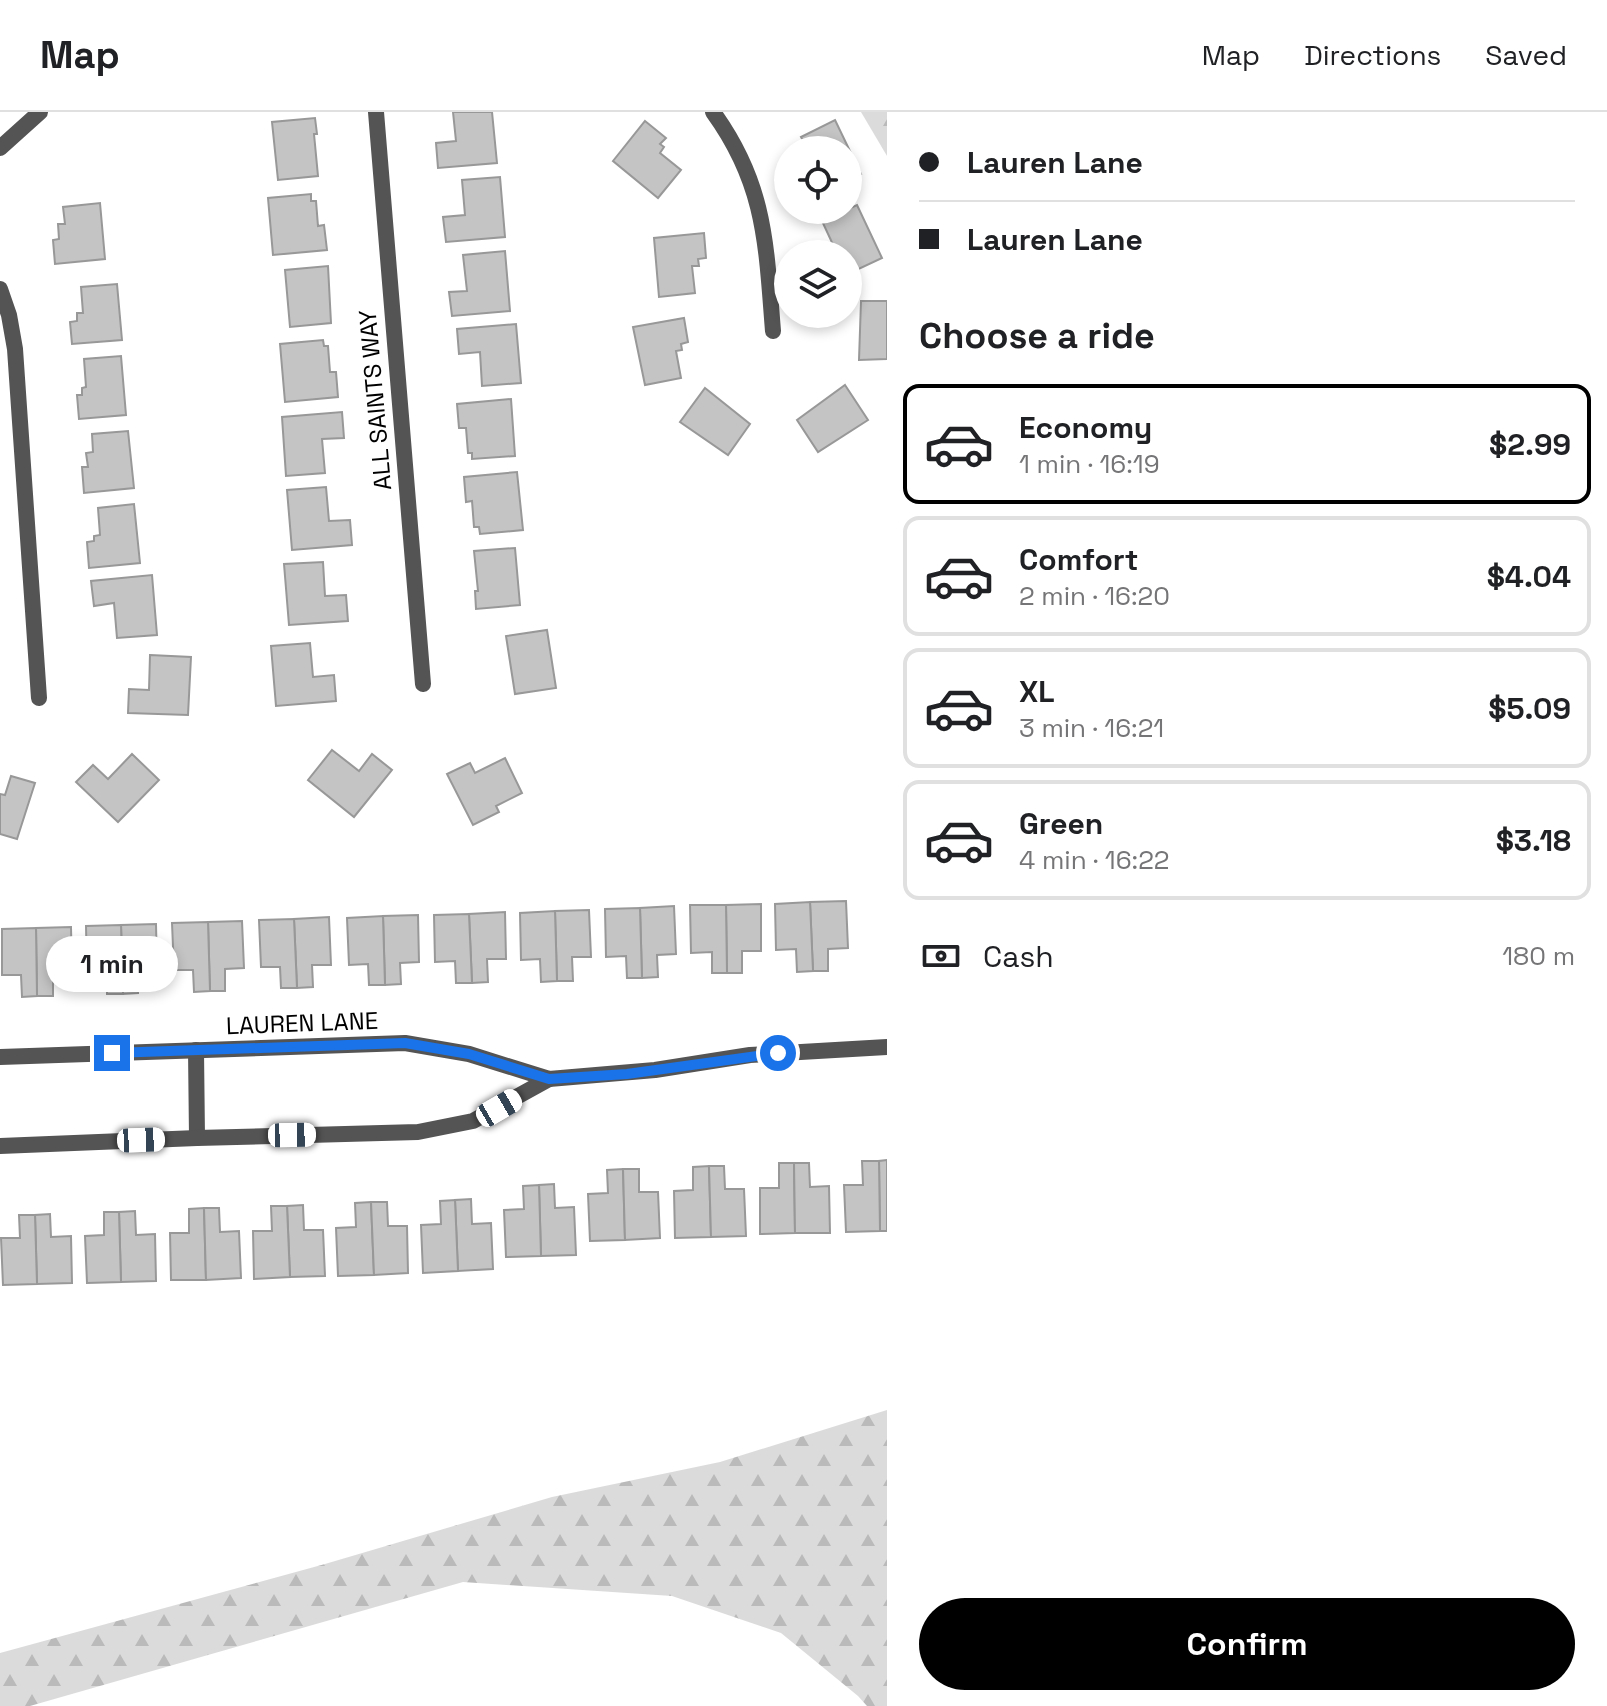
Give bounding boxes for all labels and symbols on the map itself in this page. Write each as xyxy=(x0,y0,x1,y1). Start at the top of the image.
street label: ALL SAINTS WAY xyxy=(352,308,398,492)
callout: 1 min xyxy=(46,937,178,993)
street label: LAUREN LANE xyxy=(225,1005,379,1041)
route end xyxy=(94,1035,130,1071)
route start xyxy=(760,1035,796,1071)
car xyxy=(472,1086,526,1130)
car xyxy=(268,1123,316,1147)
car xyxy=(117,1127,165,1153)

